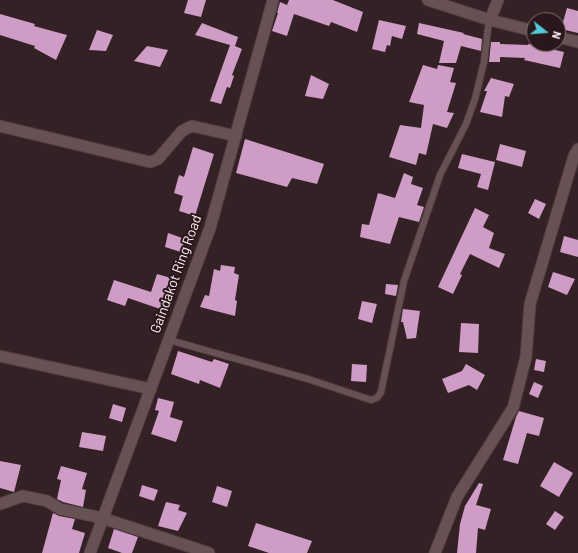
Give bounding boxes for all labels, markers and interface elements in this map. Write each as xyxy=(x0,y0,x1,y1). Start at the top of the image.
north arrow xyxy=(526,12,566,52)
text: N xyxy=(550,30,564,41)
street label: Gaindakot Ring Road xyxy=(147,213,205,335)

